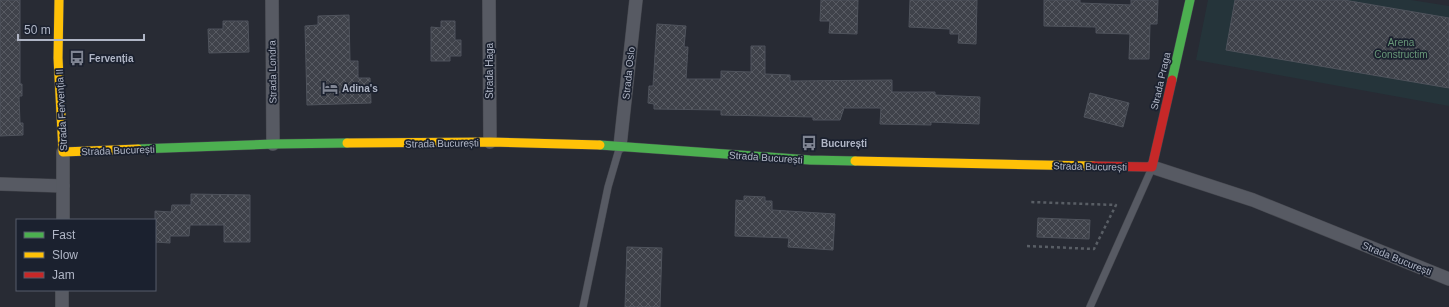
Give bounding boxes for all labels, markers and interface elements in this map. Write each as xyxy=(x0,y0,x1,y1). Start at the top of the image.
scale bar xyxy=(18,16,144,42)
text: 50 m xyxy=(24,23,51,37)
park label: Arena Constructim xyxy=(1374,37,1428,60)
street label: Strada Londra xyxy=(266,40,279,104)
street label: Strada Haga xyxy=(484,42,495,99)
street label: Strada Oslo xyxy=(620,46,637,100)
bus stop icon: Fervenția xyxy=(68,49,86,67)
street label: Strada Praga xyxy=(1148,51,1173,111)
place label: Fervenția xyxy=(89,53,134,64)
street label: Strada Fervenția II xyxy=(54,69,69,151)
hotel icon: Adina's xyxy=(321,79,339,97)
place label: Adina's xyxy=(342,83,378,94)
bus stop icon: București xyxy=(800,134,818,152)
street label: Strada București xyxy=(405,137,479,150)
place label: București xyxy=(821,138,867,149)
street label: Strada București xyxy=(81,144,155,157)
street label: Strada București xyxy=(729,149,803,166)
street label: Strada București xyxy=(1053,160,1127,173)
legend xyxy=(16,219,156,291)
text: Fast xyxy=(52,228,76,242)
street label: Strada București xyxy=(1360,240,1433,277)
text: Slow xyxy=(52,248,78,262)
text: Jam xyxy=(52,268,75,282)

